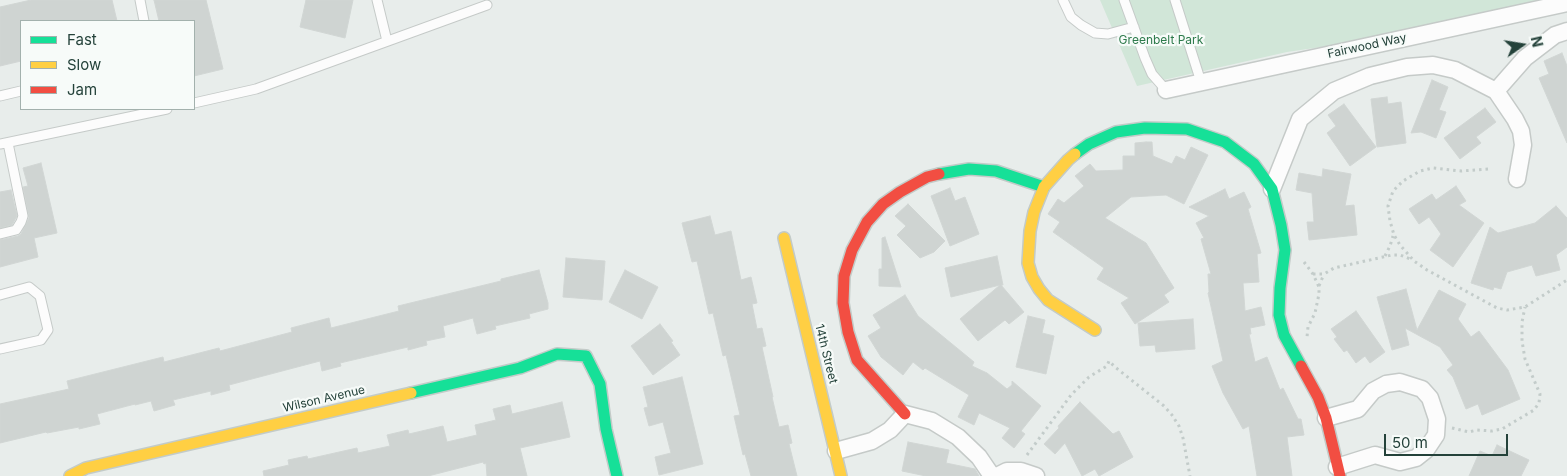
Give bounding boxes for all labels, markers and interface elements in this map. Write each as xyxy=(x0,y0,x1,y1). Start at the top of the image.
legend xyxy=(20,20,195,110)
north arrow xyxy=(1497,20,1547,70)
text: Fast xyxy=(67,30,97,49)
street label: Fairwood Way xyxy=(1326,31,1408,61)
park label: Greenbelt Park xyxy=(1119,33,1203,47)
text: N xyxy=(1528,34,1547,49)
text: Slow xyxy=(67,55,101,74)
text: Jam xyxy=(67,80,97,99)
street label: 14th Street xyxy=(812,323,840,385)
street label: Wilson Avenue xyxy=(282,383,366,415)
scale bar xyxy=(1387,424,1511,456)
text: 50 m xyxy=(1392,433,1428,452)

